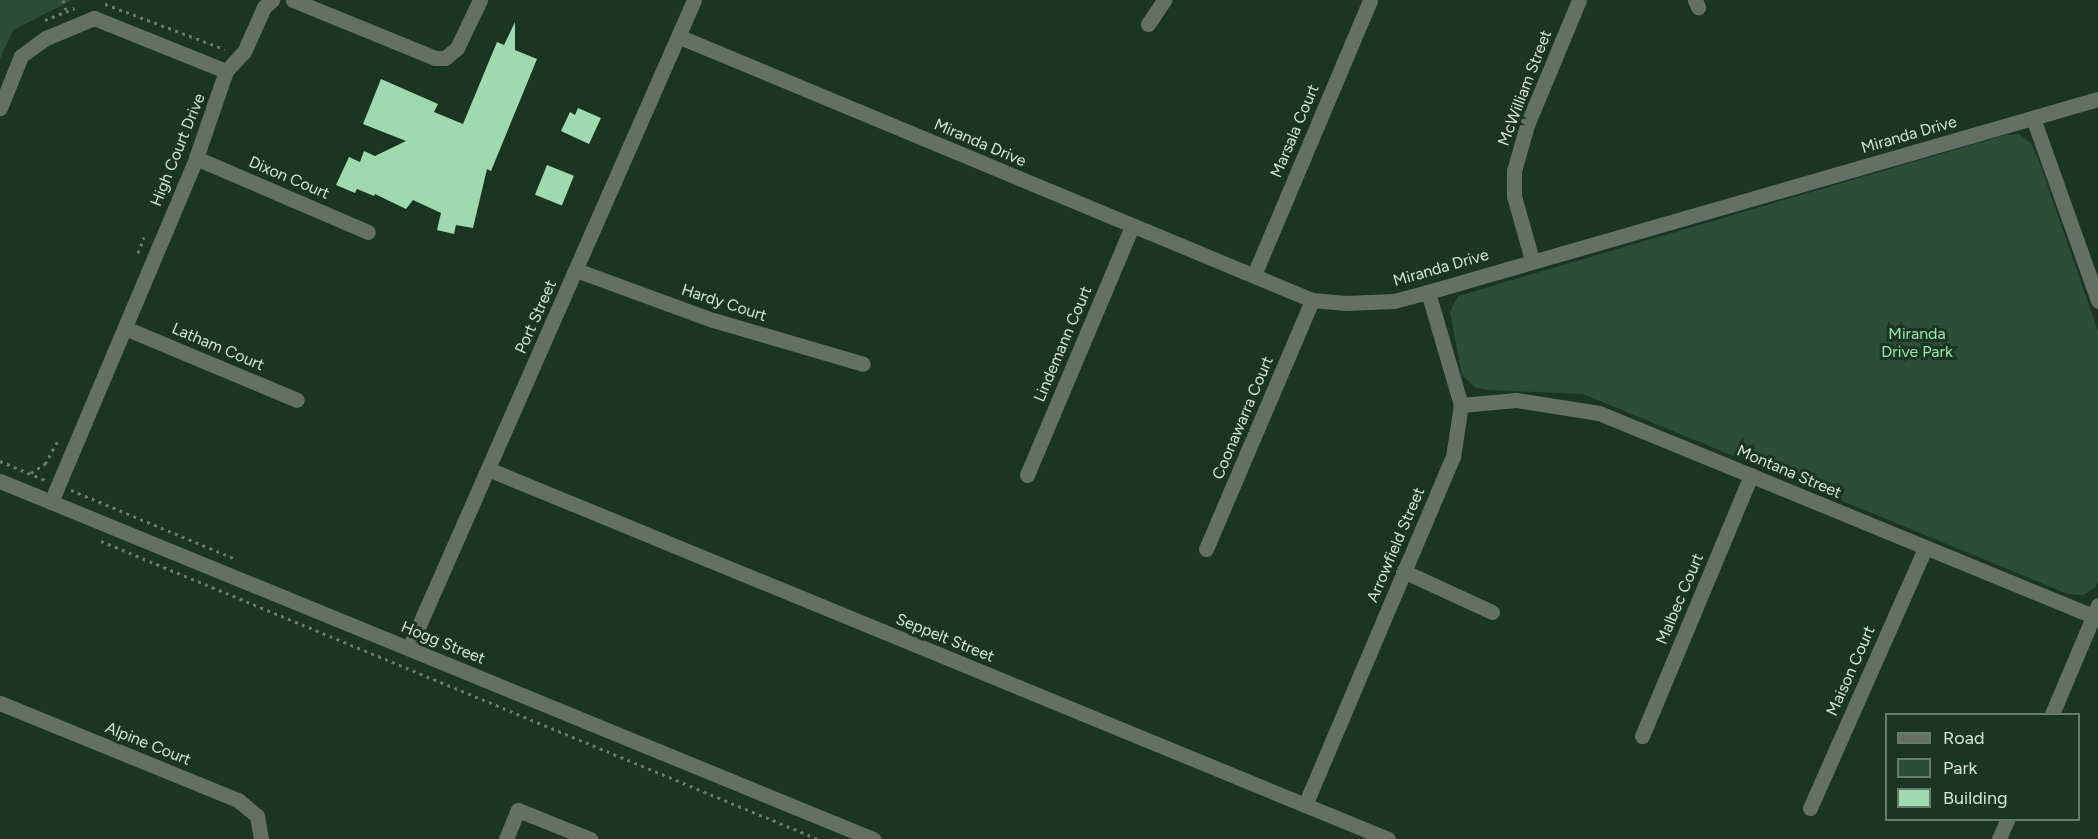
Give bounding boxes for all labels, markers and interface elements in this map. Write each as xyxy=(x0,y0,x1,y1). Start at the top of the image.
street label: McWilliam Street xyxy=(1494,27,1556,149)
street label: Marsala Court xyxy=(1267,81,1323,181)
street label: High Court Drive xyxy=(147,91,209,209)
street label: Miranda Drive xyxy=(1859,112,1959,158)
street label: Miranda Drive xyxy=(931,115,1029,171)
street label: Dixon Court xyxy=(246,152,332,204)
street label: Miranda Drive xyxy=(1391,245,1491,291)
street label: Port Street xyxy=(511,277,561,357)
street label: Hardy Court xyxy=(679,280,769,326)
street label: Lindemann Court xyxy=(1030,283,1096,405)
street label: Latham Court xyxy=(169,319,267,375)
park label: Miranda Drive Park xyxy=(1881,324,1953,362)
street label: Coonawarra Court xyxy=(1208,354,1278,482)
street label: Montana Street xyxy=(1734,441,1844,503)
street label: Arrowfield Street xyxy=(1363,485,1429,605)
street label: Malbec Court xyxy=(1652,551,1708,647)
street label: Seppelt Street xyxy=(893,610,997,666)
street label: Hogg Street xyxy=(398,617,488,669)
street label: Maison Court xyxy=(1823,623,1879,719)
legend xyxy=(1885,713,2080,821)
street label: Alpine Court xyxy=(103,718,193,770)
text: Road xyxy=(1943,727,1984,749)
text: Park xyxy=(1943,757,1977,779)
text: Building xyxy=(1943,787,2008,809)

